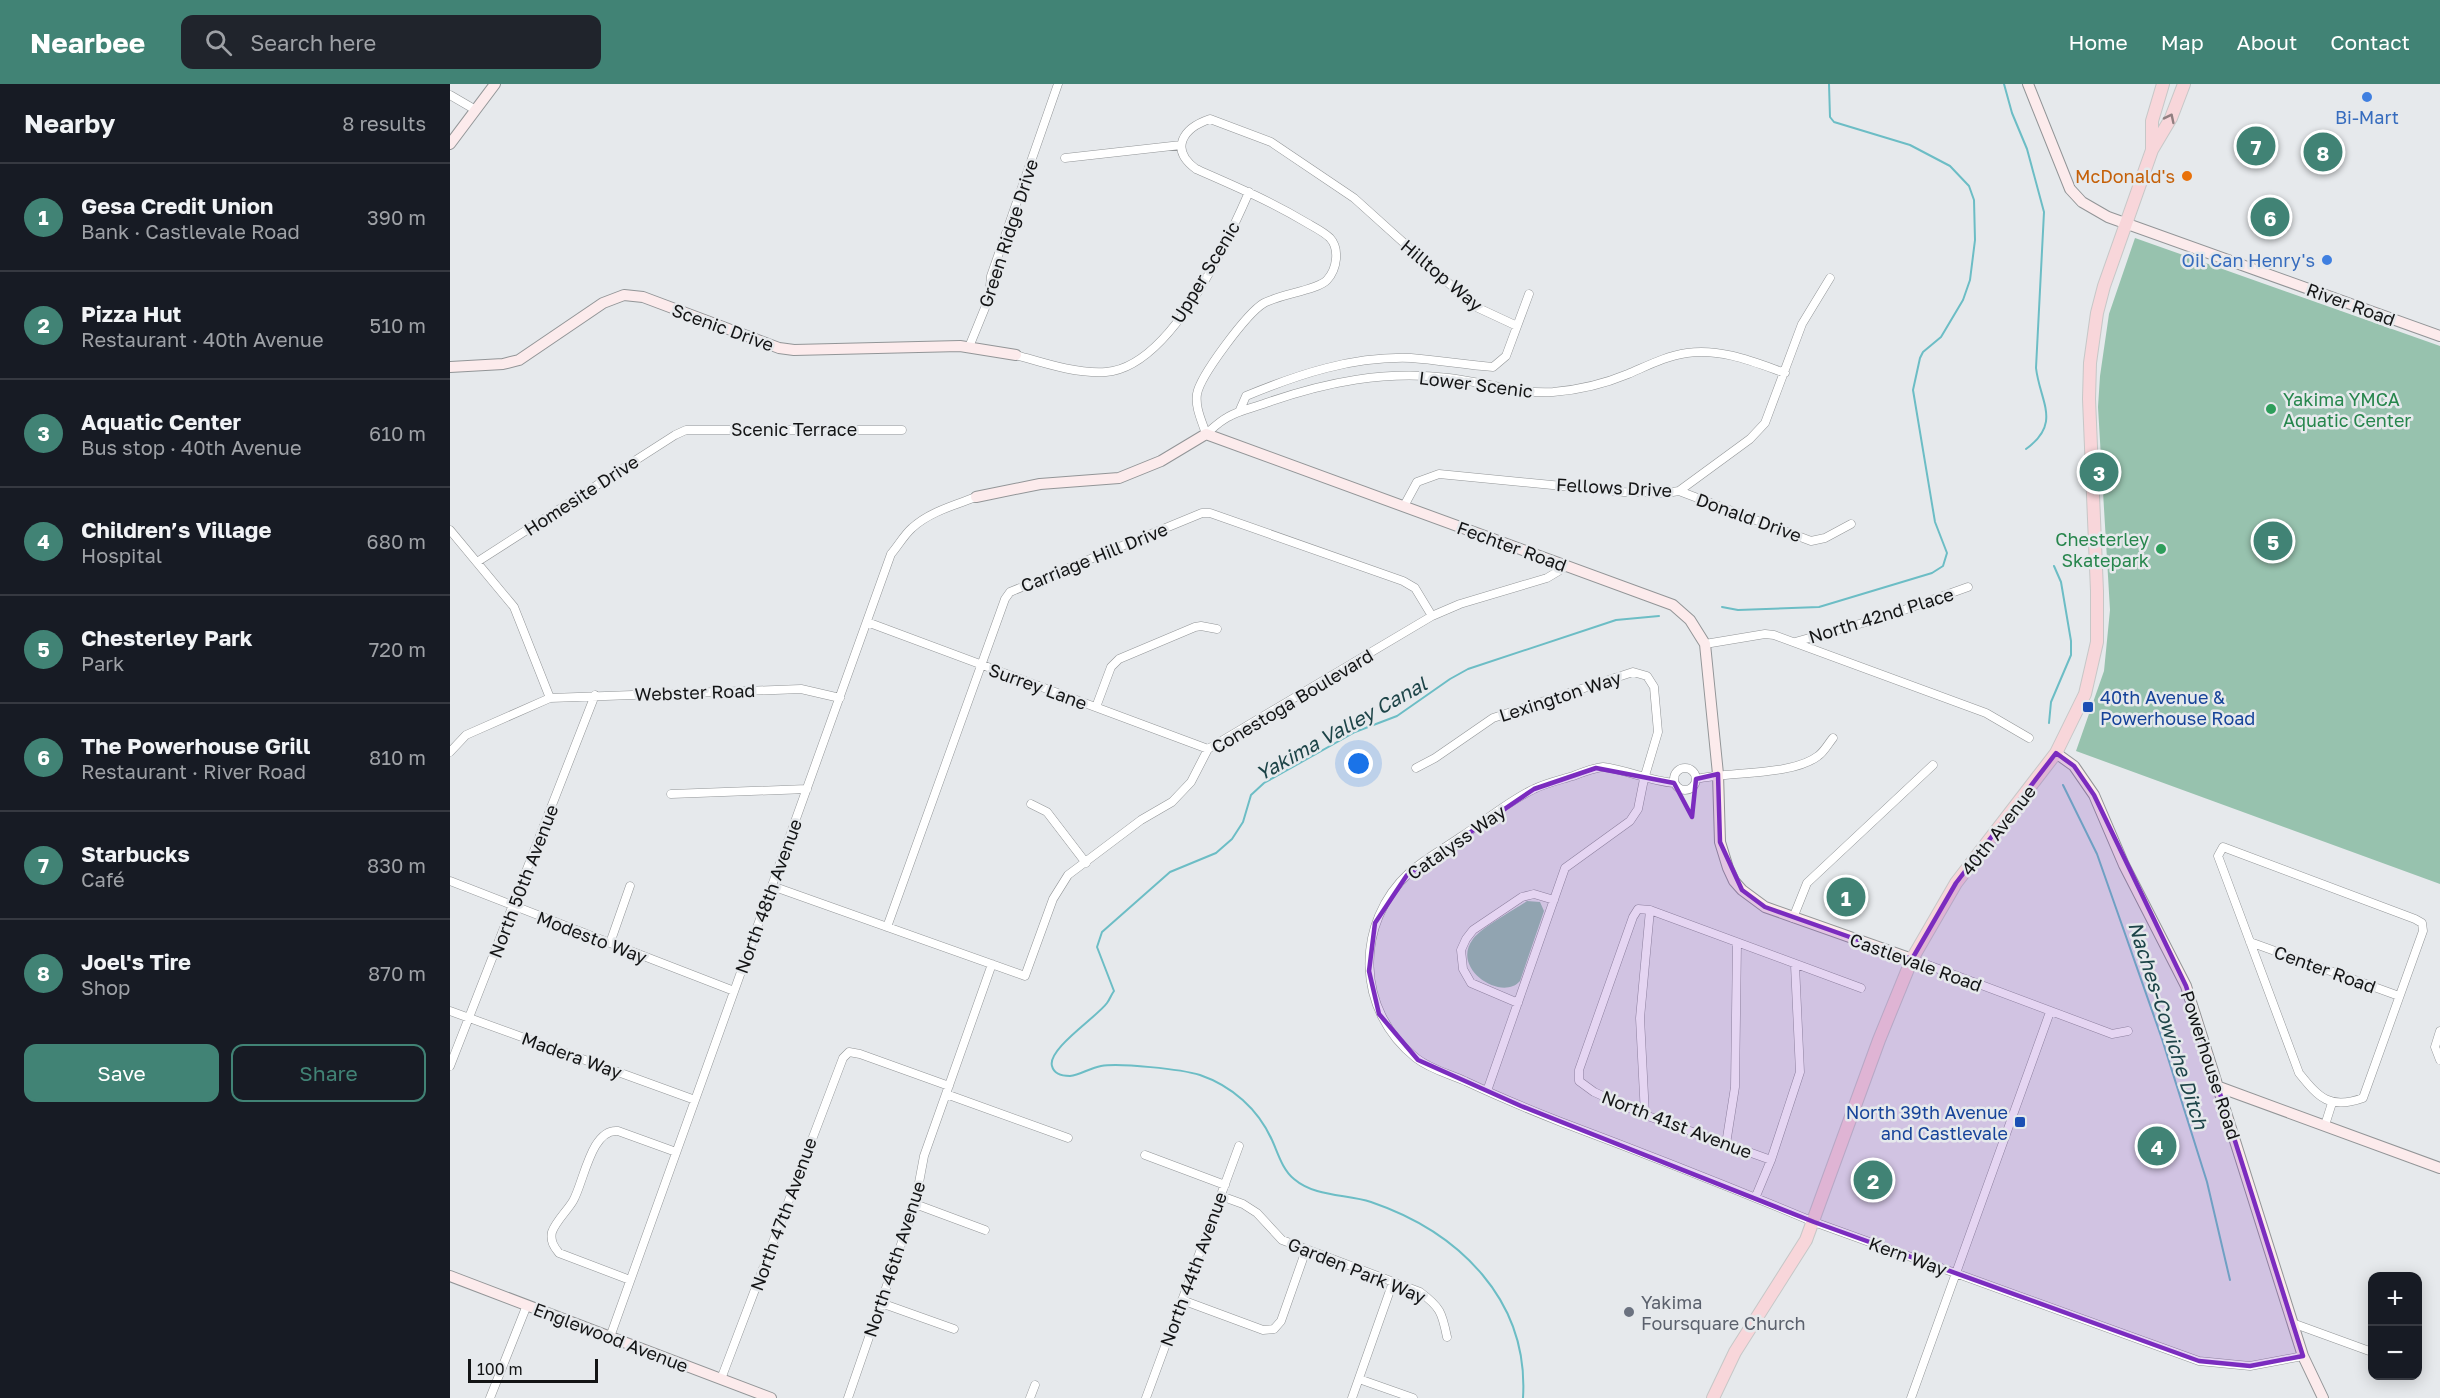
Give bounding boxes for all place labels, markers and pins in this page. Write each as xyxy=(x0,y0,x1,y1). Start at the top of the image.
marker: Bi-Mart xyxy=(2360,90,2374,104)
place label: Bi-Mart xyxy=(2335,106,2399,128)
pin: 7 xyxy=(2236,124,2276,168)
pin: 8 xyxy=(2304,130,2342,174)
place label: McDonald's xyxy=(2075,165,2175,187)
marker: McDonald's xyxy=(2180,169,2194,183)
pin: 6 xyxy=(2250,194,2290,240)
place label: Oil Can Henry's xyxy=(2182,249,2315,271)
marker: Oil Can Henry's xyxy=(2320,253,2334,267)
place label: Yakima YMCA Aquatic Center xyxy=(2283,388,2411,431)
marker: Yakima YMCA Aquatic Center xyxy=(2264,402,2278,416)
pin: 3 xyxy=(2080,450,2118,494)
pin: 5 xyxy=(2254,518,2292,564)
place label: Chesterley Skatepark xyxy=(2055,528,2149,571)
marker: Chesterley Skatepark xyxy=(2154,542,2168,556)
place label: 40th Avenue & Powerhouse Road xyxy=(2100,686,2255,729)
marker: 40th Avenue & Powerhouse Road xyxy=(2081,700,2095,714)
pin: 1 xyxy=(1826,874,1866,920)
place label: North 39th Avenue and Castlevale xyxy=(1846,1101,2008,1144)
marker: North 39th Avenue and Castlevale xyxy=(2013,1115,2027,1129)
pin: 4 xyxy=(2138,1124,2176,1168)
pin: 2 xyxy=(1854,1158,1892,1202)
place label: Yakima Foursquare Church xyxy=(1641,1291,1806,1334)
marker: Yakima Foursquare Church xyxy=(1622,1305,1636,1319)

